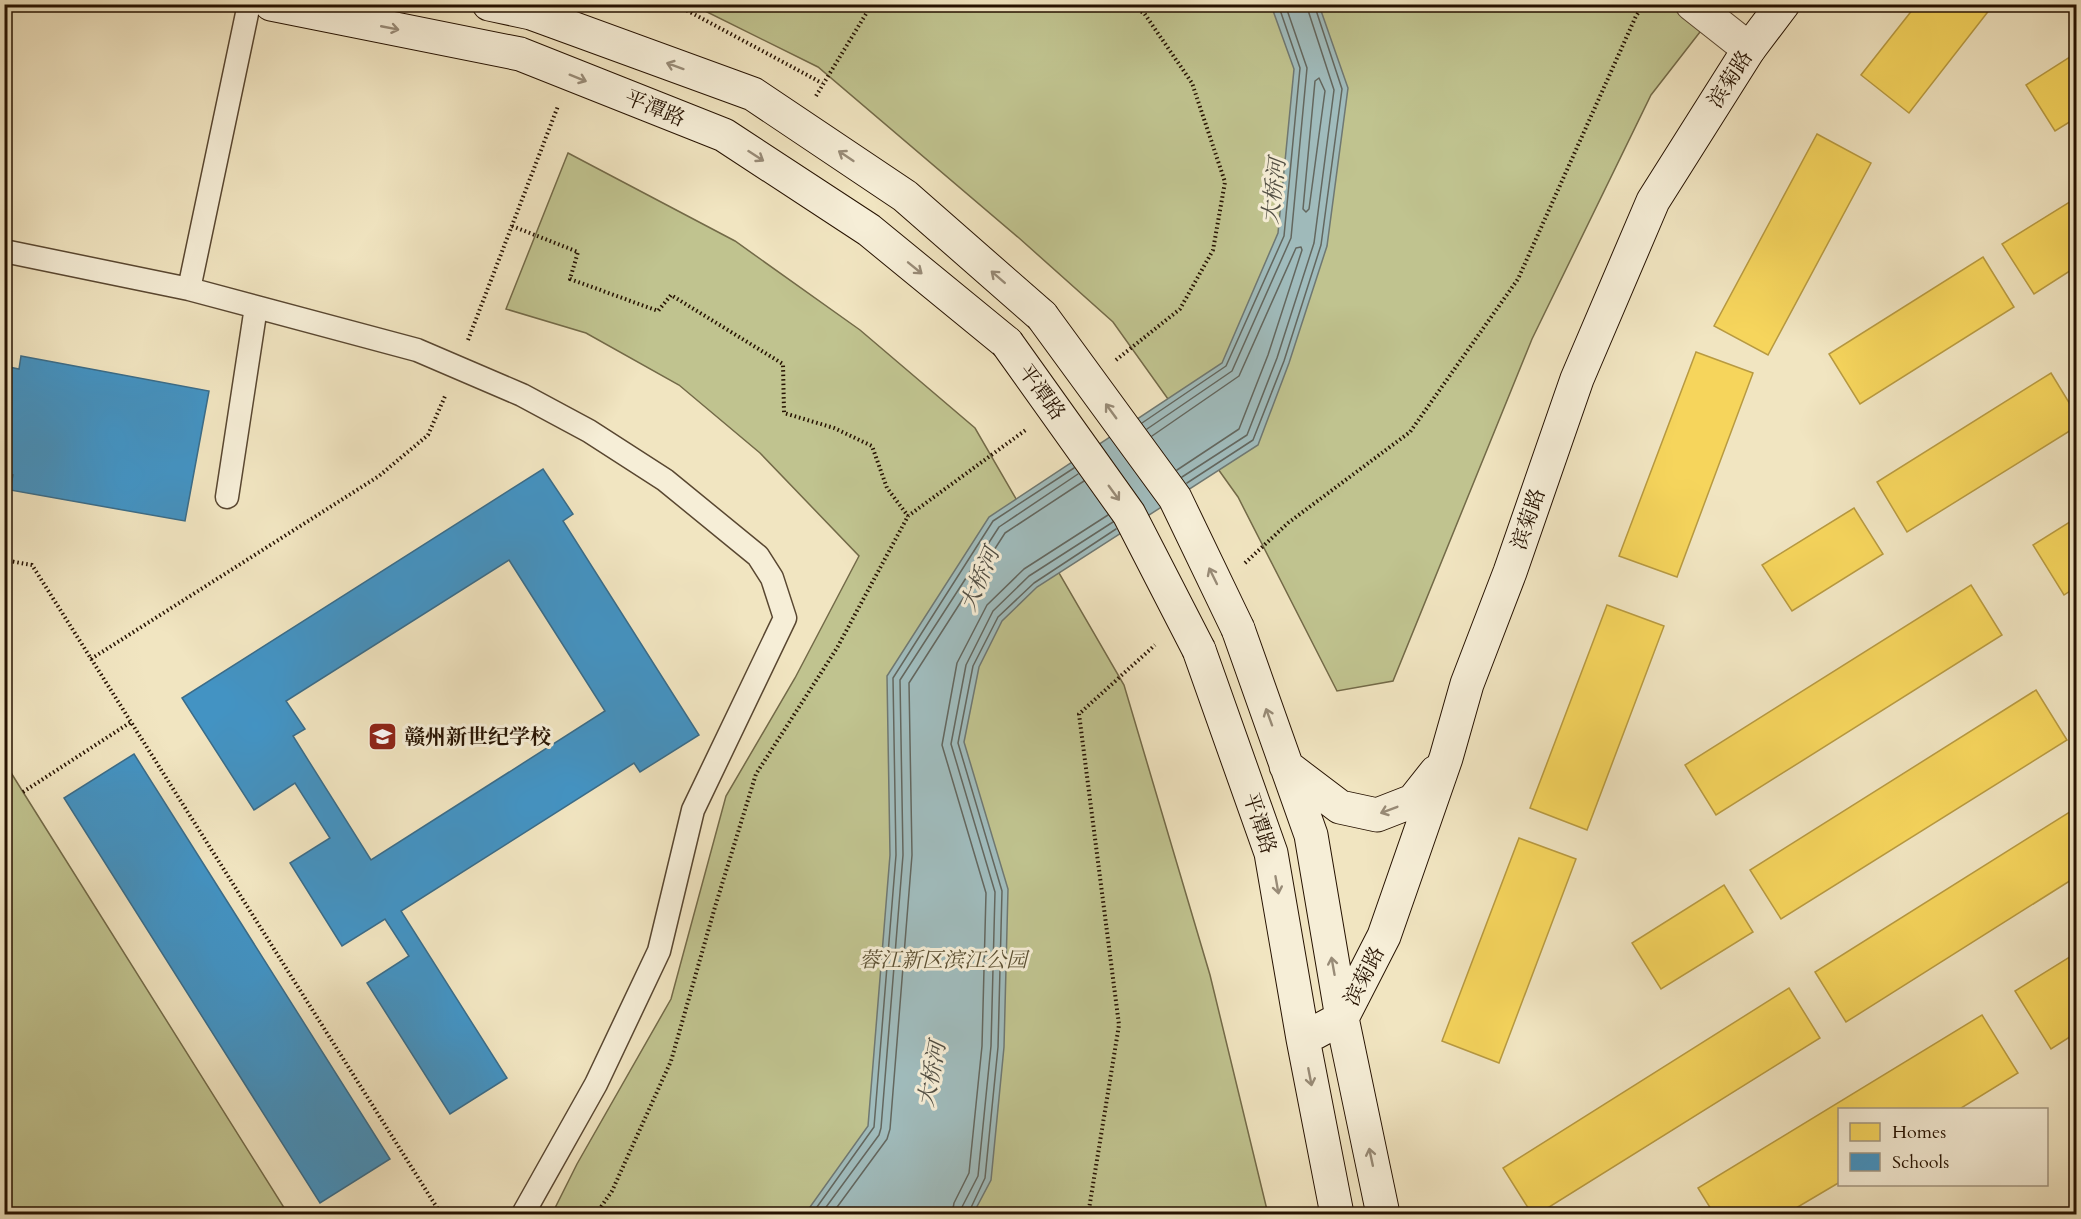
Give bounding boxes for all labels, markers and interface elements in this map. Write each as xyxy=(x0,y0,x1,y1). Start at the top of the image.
one-way arrow xyxy=(380,23,399,34)
street label: 滨菊路 xyxy=(1701,45,1760,114)
one-way arrow xyxy=(666,59,685,70)
one-way arrow xyxy=(568,73,587,84)
street label: 平潭路 xyxy=(620,83,689,134)
one-way arrow xyxy=(747,150,764,162)
one-way arrow xyxy=(838,150,855,162)
water label: 大桥河 xyxy=(1255,153,1293,226)
one-way arrow xyxy=(907,261,922,275)
one-way arrow xyxy=(991,270,1006,284)
street label: 平潭路 xyxy=(1011,358,1072,426)
one-way arrow xyxy=(1105,403,1118,419)
one-way arrow xyxy=(1108,485,1120,501)
street label: 滨菊路 xyxy=(1505,485,1552,554)
water label: 大桥河 xyxy=(953,539,1008,616)
one-way arrow xyxy=(1206,568,1218,586)
one-way arrow xyxy=(1263,708,1274,727)
school or university icon: 赣州新世纪学校 xyxy=(367,721,399,753)
place label: 赣州新世纪学校 xyxy=(404,723,551,752)
street label: 平潭路 xyxy=(1236,789,1283,858)
one-way arrow xyxy=(1381,806,1399,817)
one-way arrow xyxy=(1272,875,1283,894)
street label: 滨菊路 xyxy=(1337,942,1392,1011)
park label: 蓉江新区滨江公园 xyxy=(859,946,1030,975)
one-way arrow xyxy=(1327,957,1338,976)
water label: 大桥河 xyxy=(911,1035,954,1109)
one-way arrow xyxy=(1305,1067,1316,1086)
legend xyxy=(1838,1108,2048,1186)
text: Homes xyxy=(1892,1120,1946,1145)
one-way arrow xyxy=(1365,1148,1376,1167)
text: Schools xyxy=(1892,1150,1949,1175)

